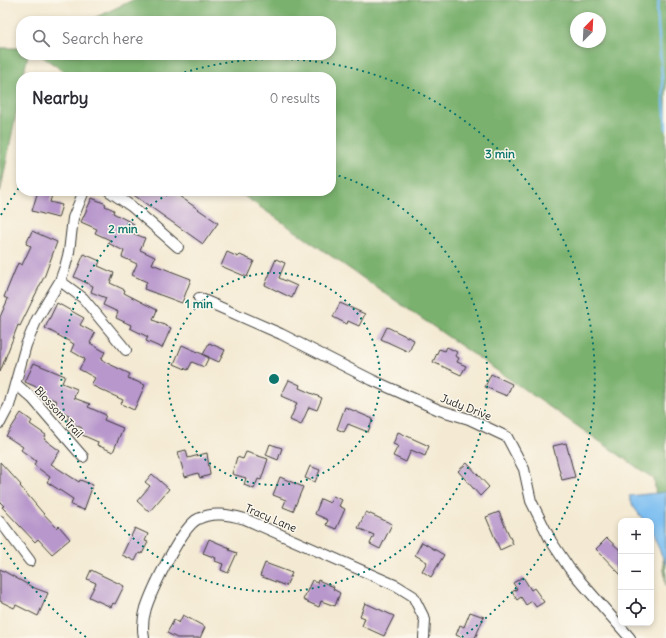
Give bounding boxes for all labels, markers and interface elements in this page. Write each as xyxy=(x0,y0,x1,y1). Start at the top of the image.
north arrow xyxy=(570,12,606,48)
search box xyxy=(16,16,336,60)
icon: search xyxy=(30,27,52,49)
text: Search here xyxy=(62,29,143,48)
text: Nearby xyxy=(32,87,88,109)
text: 0 results xyxy=(270,90,320,107)
text: 3 min xyxy=(485,146,515,161)
text: 2 min xyxy=(108,221,138,236)
text: 1 min xyxy=(185,296,213,311)
centre of rings xyxy=(267,372,281,386)
street label: Blossom Trail xyxy=(32,383,86,441)
street label: Judy Drive xyxy=(439,391,493,423)
street label: Tracy Lane xyxy=(243,501,299,535)
map controls xyxy=(618,518,654,626)
button: + xyxy=(618,518,654,554)
button: − xyxy=(618,554,654,590)
button: locate xyxy=(618,590,654,626)

